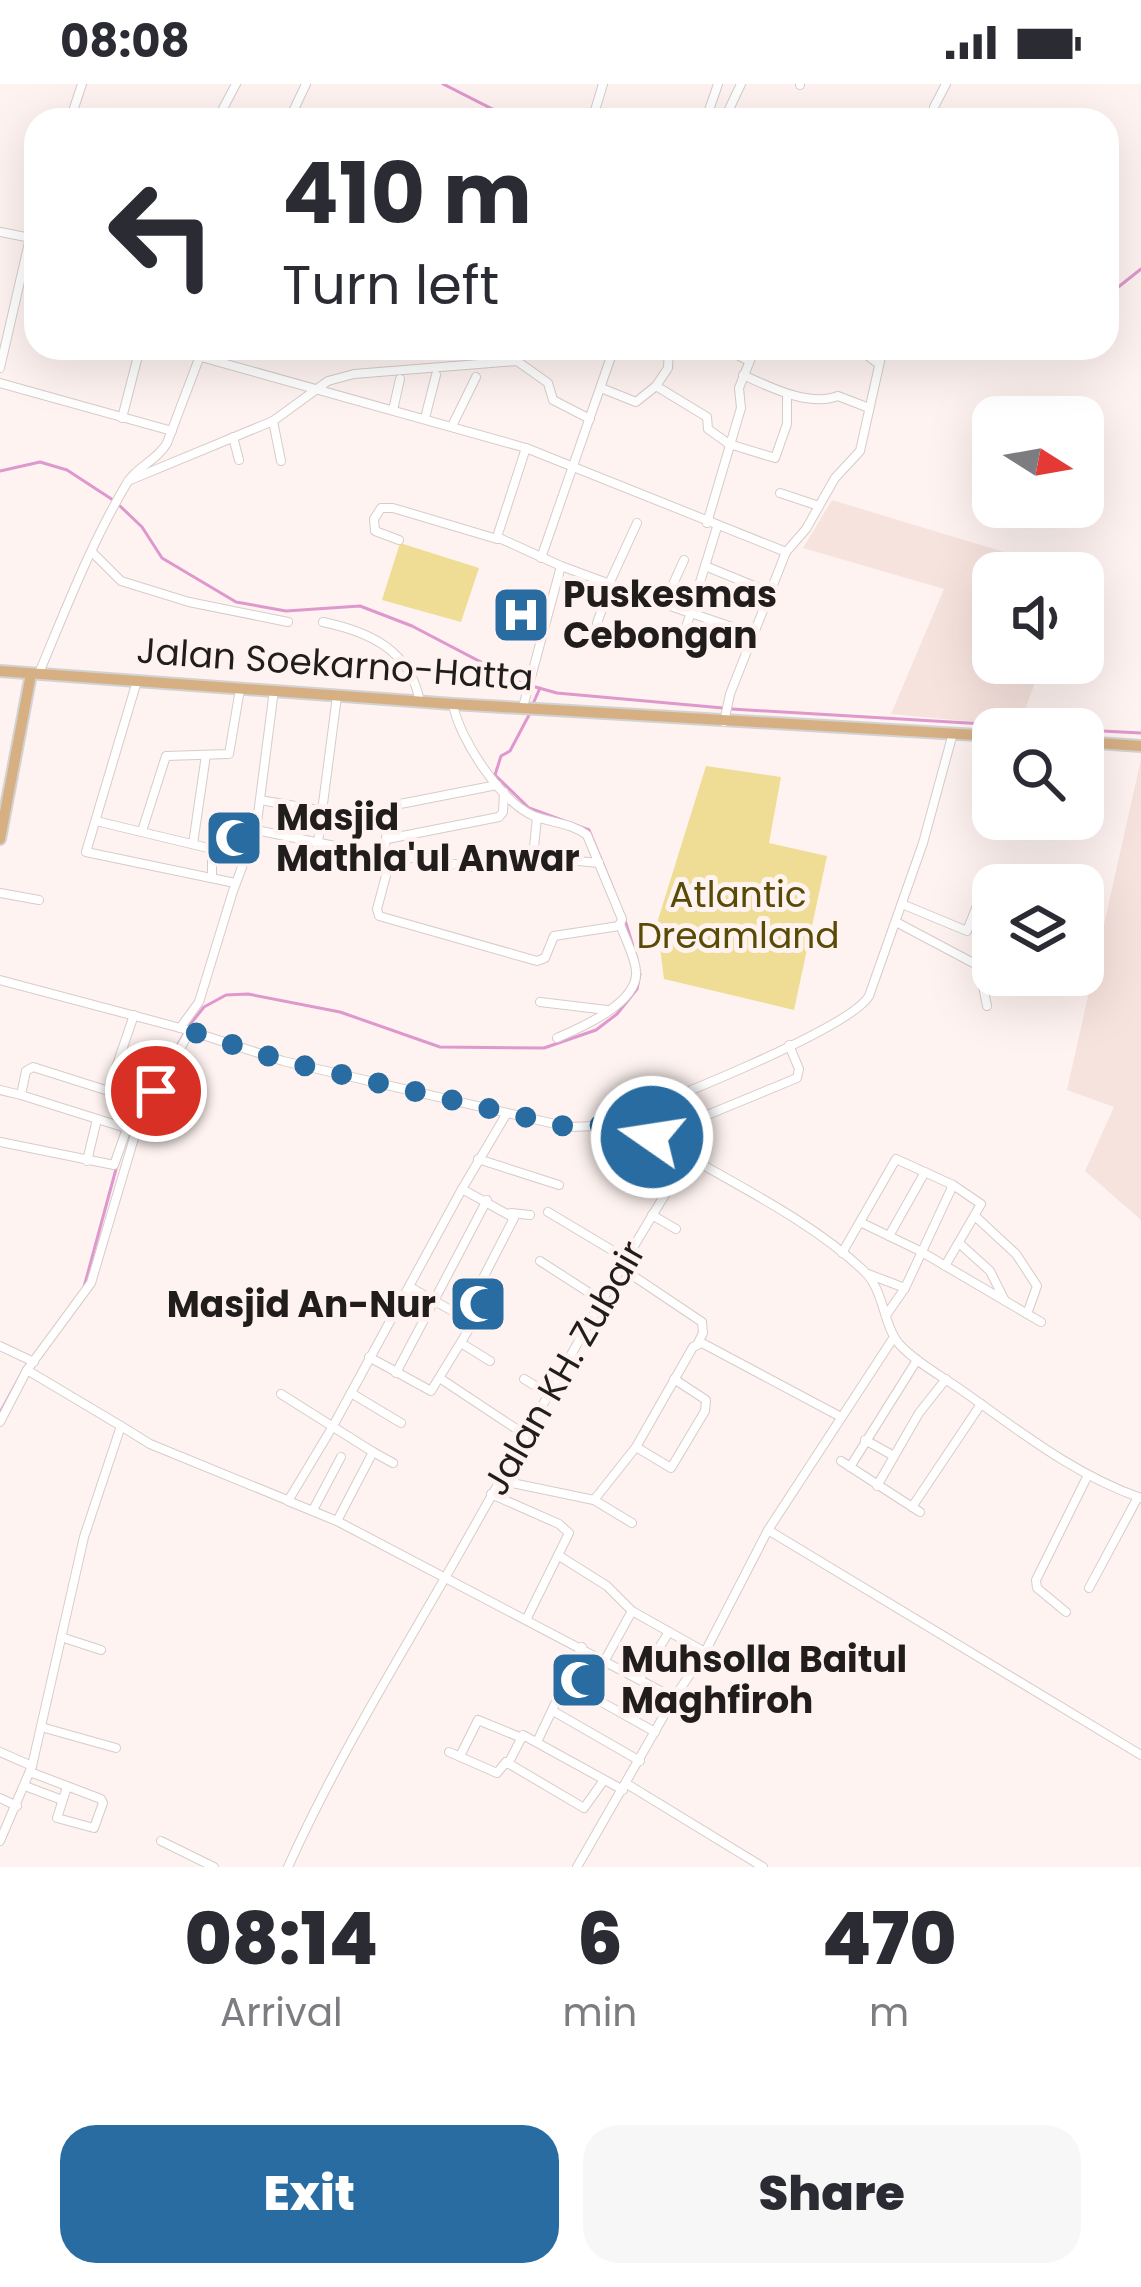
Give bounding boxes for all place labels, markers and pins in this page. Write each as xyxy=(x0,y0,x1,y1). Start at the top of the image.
place label: Puskesmas Cebongan xyxy=(563,569,777,661)
hospital icon: Puskesmas Cebongan xyxy=(490,584,552,646)
place label: Masjid Mathla'ul Anwar xyxy=(276,792,580,884)
mosque icon: Masjid Mathla'ul Anwar xyxy=(203,807,265,869)
pin xyxy=(105,1040,207,1142)
mosque icon: Masjid An-Nur xyxy=(447,1273,509,1335)
place label: Masjid An-Nur xyxy=(167,1279,436,1330)
place label: Muhsolla Baitul Maghfiroh xyxy=(621,1634,907,1726)
mosque icon: Muhsolla Baitul Maghfiroh xyxy=(548,1649,610,1711)

